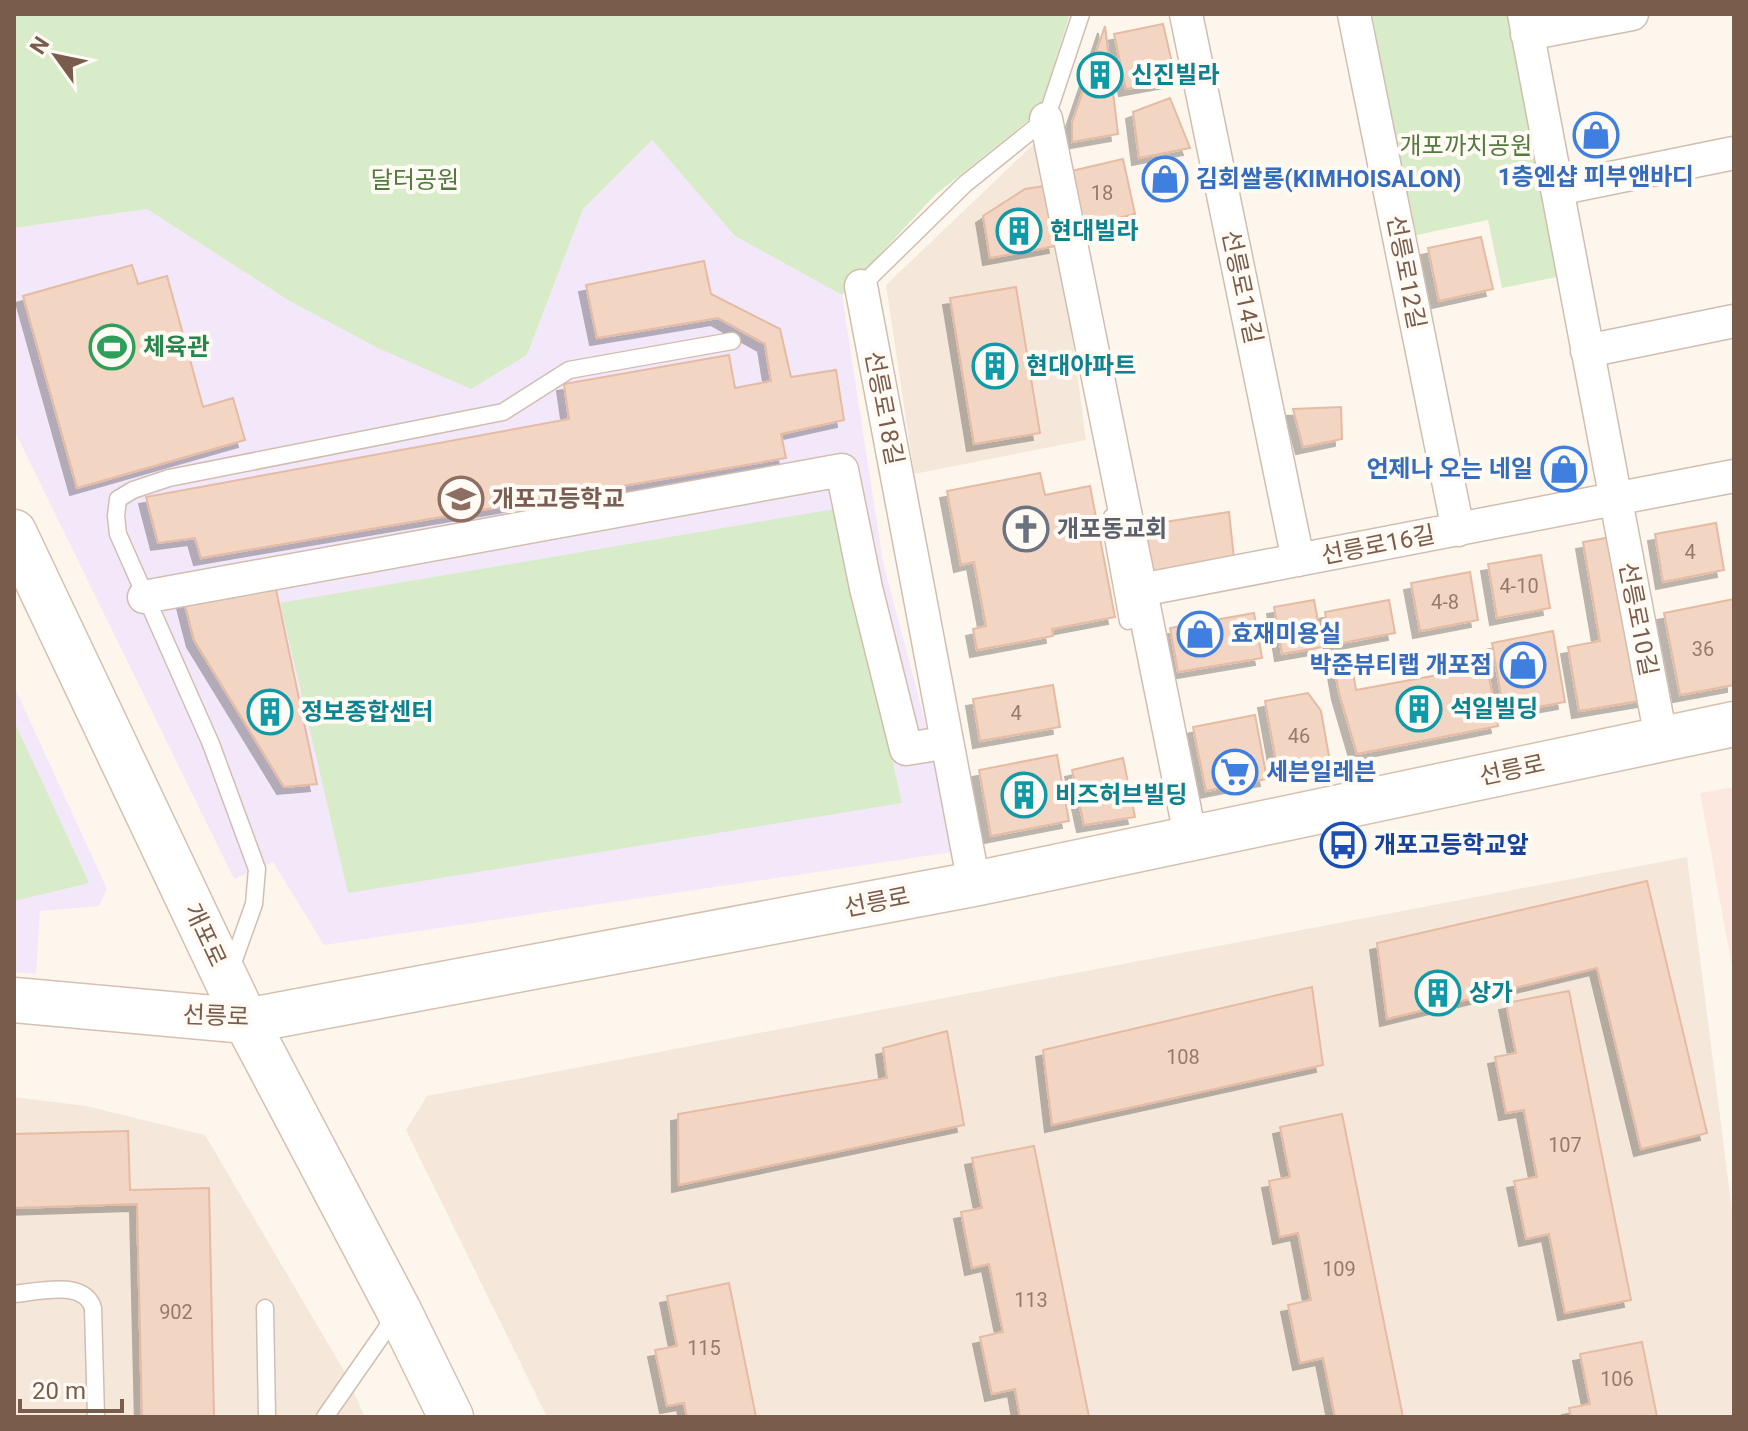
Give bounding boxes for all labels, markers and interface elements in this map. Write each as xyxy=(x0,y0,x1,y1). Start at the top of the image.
north arrow xyxy=(16,16,96,96)
text: N xyxy=(25,32,54,59)
building icon: 신진빌라 xyxy=(1076,51,1124,99)
place label: 신진빌라 xyxy=(1131,61,1219,89)
shop icon: 1층엔샵 피부앤바디 xyxy=(1572,111,1620,159)
park label: 개포까치공원 xyxy=(1400,132,1532,160)
shop icon: 김회쌀롱(KIMHOISALON) xyxy=(1141,155,1189,203)
place label: 1층엔샵 피부앤바디 xyxy=(1498,163,1694,191)
place label: 김회쌀롱(KIMHOISALON) xyxy=(1196,165,1462,193)
park label: 달터공원 xyxy=(371,166,459,194)
house number: 18 xyxy=(1091,181,1113,205)
building icon: 현대빌라 xyxy=(995,207,1043,255)
street label: 선릉로12길 xyxy=(1381,213,1431,331)
place label: 현대빌라 xyxy=(1050,217,1138,245)
street label: 선릉로14길 xyxy=(1216,228,1268,346)
sports icon: 체육관 xyxy=(88,323,136,371)
place label: 체육관 xyxy=(143,333,209,361)
building icon: 현대아파트 xyxy=(971,342,1019,390)
street label: 선릉로18길 xyxy=(859,349,909,467)
place label: 현대아파트 xyxy=(1026,352,1136,380)
shop icon: 언제나 오는 네일 xyxy=(1540,445,1588,493)
place label: 언제나 오는 네일 xyxy=(1367,455,1533,483)
school or university icon: 개포고등학교 xyxy=(437,475,485,523)
place label: 개포고등학교 xyxy=(492,485,624,513)
church icon: 개포동교회 xyxy=(1002,505,1050,553)
place label: 개포동교회 xyxy=(1057,515,1167,543)
street label: 선릉로16길 xyxy=(1319,520,1437,570)
house number: 4 xyxy=(1684,540,1696,564)
street label: 선릉로10길 xyxy=(1613,560,1663,678)
house number: 4-10 xyxy=(1499,574,1539,598)
house number: 4-8 xyxy=(1431,590,1459,614)
shop icon: 효재미용실 xyxy=(1176,610,1224,658)
place label: 효재미용실 xyxy=(1231,620,1341,648)
house number: 36 xyxy=(1692,637,1714,661)
shop icon: 박준뷰티랩 개포점 xyxy=(1499,641,1547,689)
place label: 박준뷰티랩 개포점 xyxy=(1309,651,1492,679)
building icon: 석일빌딩 xyxy=(1395,685,1443,733)
building icon: 정보종합센터 xyxy=(246,688,294,736)
place label: 석일빌딩 xyxy=(1450,695,1538,723)
place label: 정보종합센터 xyxy=(301,698,433,726)
house number: 4 xyxy=(1010,701,1022,725)
house number: 46 xyxy=(1288,724,1310,748)
supermarket icon: 세븐일레븐 xyxy=(1211,748,1259,796)
street label: 선릉로 xyxy=(1477,749,1547,791)
place label: 세븐일레븐 xyxy=(1266,758,1376,786)
building icon: 비즈허브빌딩 xyxy=(1000,771,1048,819)
place label: 비즈허브빌딩 xyxy=(1055,781,1187,809)
bus stop icon: 개포고등학교앞 xyxy=(1319,821,1367,869)
place label: 개포고등학교앞 xyxy=(1374,831,1529,859)
street label: 선릉로 xyxy=(842,882,912,922)
street label: 개포로 xyxy=(178,899,232,971)
building icon: 상가 xyxy=(1414,969,1462,1017)
place label: 상가 xyxy=(1469,979,1513,1007)
street label: 선릉로 xyxy=(182,1001,250,1031)
house number: 108 xyxy=(1166,1045,1200,1069)
house number: 107 xyxy=(1548,1133,1582,1157)
house number: 109 xyxy=(1322,1257,1356,1281)
house number: 113 xyxy=(1014,1288,1048,1312)
house number: 902 xyxy=(159,1300,193,1324)
house number: 115 xyxy=(687,1336,721,1360)
scale bar xyxy=(20,1363,122,1413)
house number: 106 xyxy=(1600,1367,1634,1391)
text: 20 m xyxy=(32,1377,86,1405)

